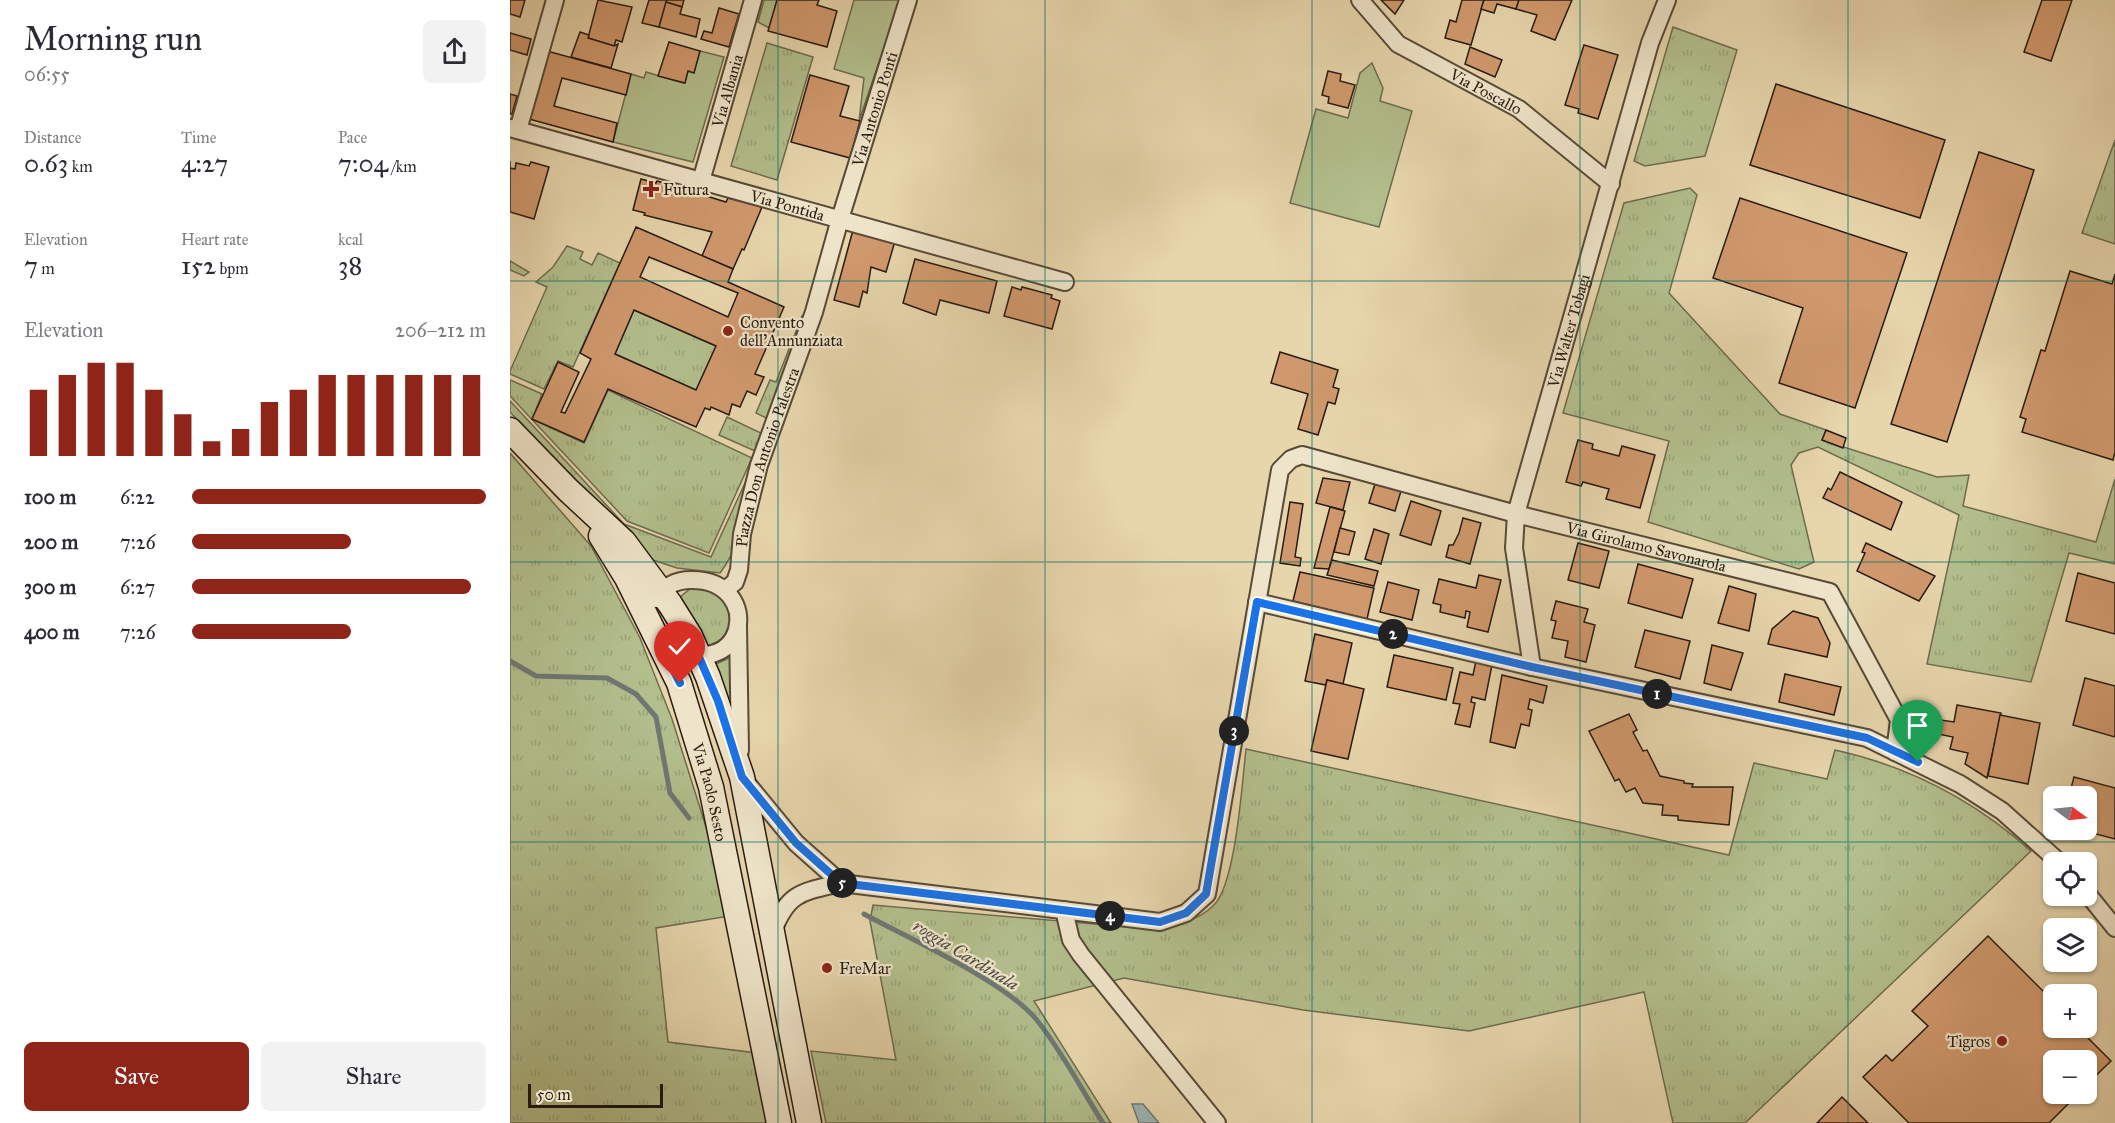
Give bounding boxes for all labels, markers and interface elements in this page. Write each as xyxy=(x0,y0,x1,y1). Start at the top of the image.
text: Morning run xyxy=(24,19,202,59)
button: share xyxy=(423,20,486,83)
street label: Via Antonio Ponti xyxy=(847,49,901,170)
street label: Via Albania xyxy=(707,52,747,130)
text: 06:55 xyxy=(24,62,70,86)
street label: Via Poscallo xyxy=(1446,64,1525,118)
text: Distance xyxy=(24,128,81,147)
text: Time xyxy=(181,128,216,147)
text: Pace xyxy=(338,128,367,147)
text: 0.63 xyxy=(24,147,68,179)
text: 4:27 xyxy=(181,147,228,179)
text: 7:04 xyxy=(338,147,388,179)
text: km xyxy=(68,157,93,176)
text: /km xyxy=(388,157,417,176)
place label: Futura xyxy=(663,180,709,199)
marker: Futura xyxy=(644,182,658,196)
street label: Via Pontida xyxy=(747,185,827,224)
text: Elevation xyxy=(24,230,88,249)
text: Heart rate xyxy=(181,230,248,249)
text: kcal xyxy=(338,230,363,249)
text: 7 xyxy=(24,249,38,281)
text: 152 xyxy=(181,249,216,281)
text: 38 xyxy=(338,249,362,281)
text: m xyxy=(38,259,55,278)
text: bpm xyxy=(216,259,249,278)
street label: Via Walter Tobagi xyxy=(1543,271,1593,391)
place label: Convento dell'Annunziata xyxy=(740,313,843,350)
text: Elevation xyxy=(24,318,103,342)
text: 206–212 m xyxy=(395,318,486,342)
marker: Convento dell'Annunziata xyxy=(721,324,735,338)
street label: Piazza Don Antonio Palestra xyxy=(731,365,803,548)
text: 100 m xyxy=(24,485,76,509)
text: 6:22 xyxy=(120,485,155,509)
street label: Via Girolamo Savonarola xyxy=(1563,517,1728,575)
text: 200 m xyxy=(24,530,78,554)
text: 7:26 xyxy=(120,530,156,554)
text: 300 m xyxy=(24,575,76,599)
text: 6:27 xyxy=(120,575,155,599)
pin: 2 xyxy=(1378,619,1408,649)
text: 400 m xyxy=(24,620,80,644)
text: 7:26 xyxy=(120,620,156,644)
pin xyxy=(654,621,705,683)
text: 2 xyxy=(1389,624,1397,643)
icon: check xyxy=(663,630,696,663)
pin: 1 xyxy=(1642,679,1672,709)
text: 1 xyxy=(1654,684,1660,703)
pin xyxy=(1892,700,1943,762)
icon: arrive xyxy=(1901,709,1934,742)
pin: 3 xyxy=(1219,716,1249,746)
text: 3 xyxy=(1231,721,1237,740)
street label: Via Paolo Sesto xyxy=(688,739,731,843)
north arrow xyxy=(2043,786,2097,840)
map controls xyxy=(2043,786,2097,1104)
button: locate xyxy=(2043,852,2097,906)
pin: 5 xyxy=(827,868,857,898)
text: 5 xyxy=(838,873,846,892)
pin: 4 xyxy=(1095,901,1125,931)
text: 4 xyxy=(1106,906,1114,925)
water label: roggia Cardinala xyxy=(909,915,1023,995)
button: layers xyxy=(2043,918,2097,972)
place label: FreMar xyxy=(839,959,891,978)
marker: FreMar xyxy=(820,961,834,975)
button: + xyxy=(2043,984,2097,1038)
place label: Tigros xyxy=(1947,1032,1990,1052)
marker: Tigros xyxy=(1995,1034,2009,1048)
button: Save xyxy=(24,1042,249,1111)
button: Share xyxy=(261,1042,486,1111)
button: − xyxy=(2043,1050,2097,1104)
scale bar xyxy=(528,1081,663,1108)
text: 50 m xyxy=(537,1085,571,1104)

